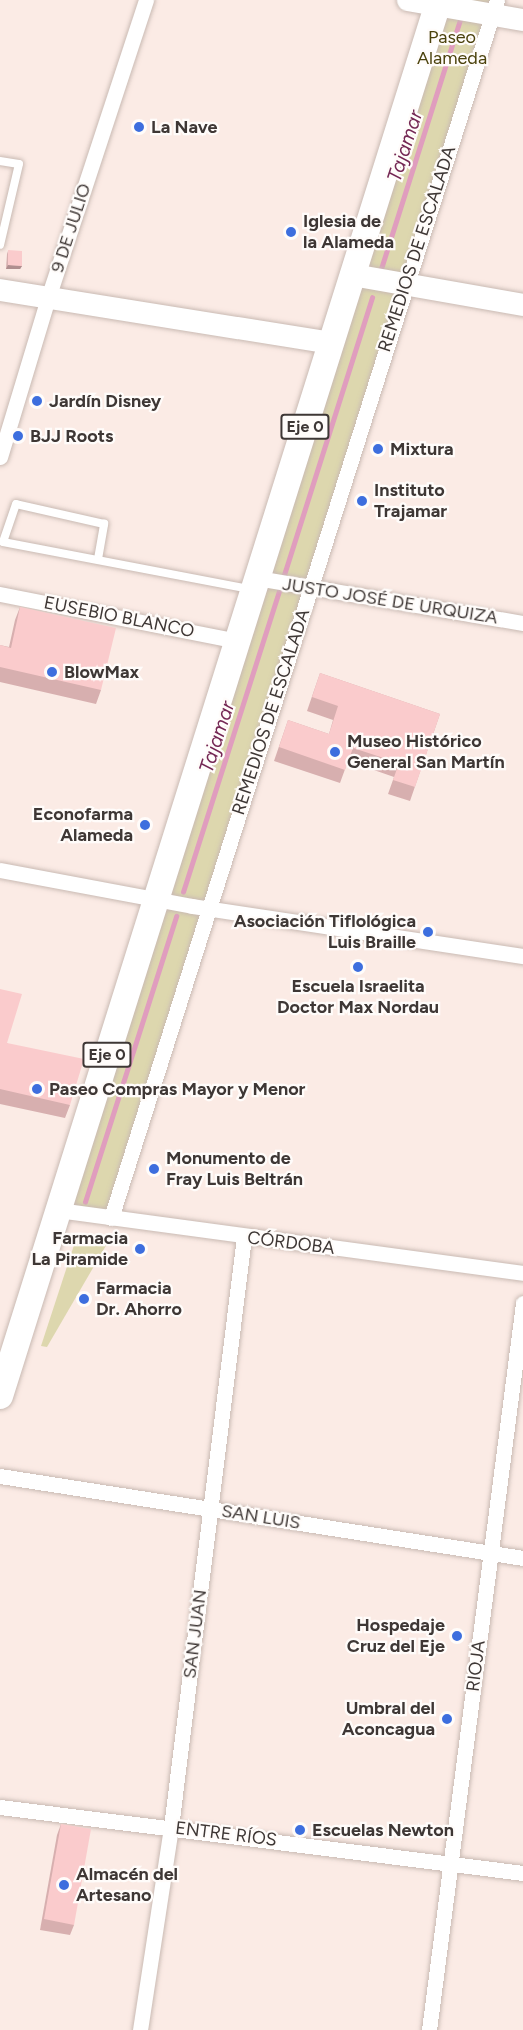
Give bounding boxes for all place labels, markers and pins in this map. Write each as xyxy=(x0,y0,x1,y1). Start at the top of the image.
place label: La Nave xyxy=(151,116,217,138)
marker: La Nave xyxy=(132,120,146,134)
place label: Iglesia de la Alameda xyxy=(303,211,394,254)
marker: Iglesia de la Alameda xyxy=(284,225,298,239)
place label: Jardín Disney xyxy=(49,390,161,412)
marker: Jardín Disney xyxy=(30,394,44,408)
place label: BJJ Roots xyxy=(30,425,113,447)
marker: BJJ Roots xyxy=(11,429,25,443)
place label: Mixtura xyxy=(390,438,454,460)
marker: Mixtura xyxy=(371,442,385,456)
place label: Instituto Trajamar xyxy=(374,480,447,522)
marker: Instituto Trajamar xyxy=(355,494,369,508)
place label: BlowMax xyxy=(64,661,139,683)
marker: BlowMax xyxy=(45,665,59,679)
place label: Museo Histórico General San Martín xyxy=(347,731,505,774)
marker: Museo Histórico General San Martín xyxy=(328,745,342,759)
place label: Econofarma Alameda xyxy=(33,804,133,846)
marker: Econofarma Alameda xyxy=(138,818,152,832)
place label: Asociación Tiflológica Luis Braille xyxy=(234,911,416,954)
marker: Asociación Tiflológica Luis Braille xyxy=(421,925,435,939)
marker: Escuela Israelita Doctor Max Nordau xyxy=(351,960,365,974)
place label: Escuela Israelita Doctor Max Nordau xyxy=(277,976,439,1018)
place label: Paseo Compras Mayor y Menor xyxy=(49,1078,305,1100)
marker: Paseo Compras Mayor y Menor xyxy=(30,1082,44,1096)
place label: Monumento de Fray Luis Beltrán xyxy=(166,1148,303,1190)
marker: Monumento de Fray Luis Beltrán xyxy=(147,1162,161,1176)
place label: Farmacia La Piramide xyxy=(31,1228,128,1270)
marker: Farmacia La Piramide xyxy=(133,1242,147,1256)
place label: Farmacia Dr. Ahorro xyxy=(96,1278,182,1320)
marker: Farmacia Dr. Ahorro xyxy=(77,1292,91,1306)
place label: Hospedaje Cruz del Eje xyxy=(347,1615,445,1658)
marker: Hospedaje Cruz del Eje xyxy=(450,1629,464,1643)
place label: Umbral del Aconcagua xyxy=(342,1698,435,1740)
marker: Umbral del Aconcagua xyxy=(440,1712,454,1726)
place label: Escuelas Newton xyxy=(312,1819,454,1841)
marker: Escuelas Newton xyxy=(293,1823,307,1837)
place label: Almacén del Artesano xyxy=(76,1864,178,1906)
marker: Almacén del Artesano xyxy=(57,1878,71,1892)

